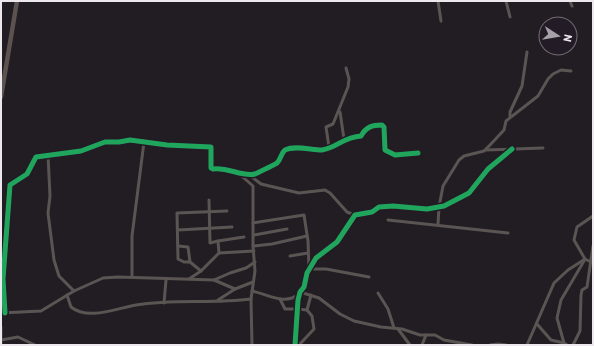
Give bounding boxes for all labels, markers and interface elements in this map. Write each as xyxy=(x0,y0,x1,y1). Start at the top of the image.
north arrow xyxy=(538,16,578,56)
text: N xyxy=(561,33,575,43)

